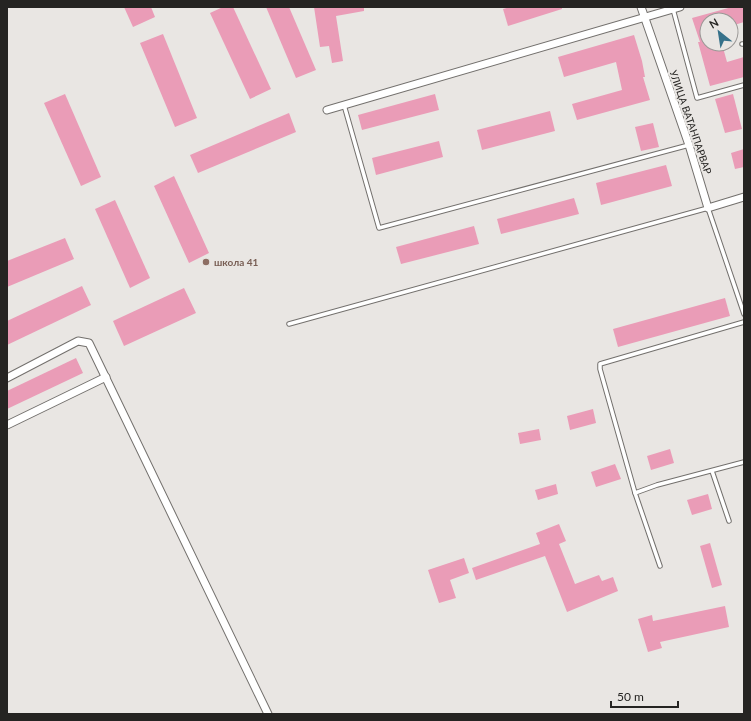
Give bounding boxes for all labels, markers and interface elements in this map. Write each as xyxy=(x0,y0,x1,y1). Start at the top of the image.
north arrow xyxy=(699,12,739,52)
text: N xyxy=(707,15,721,31)
street label: УЛИЦА ВАТАНПАРВАР xyxy=(668,69,714,175)
place label: школа 41 xyxy=(214,256,258,268)
marker: школа 41 xyxy=(201,257,211,267)
scale bar xyxy=(611,683,678,709)
text: 50 m xyxy=(617,689,644,704)

